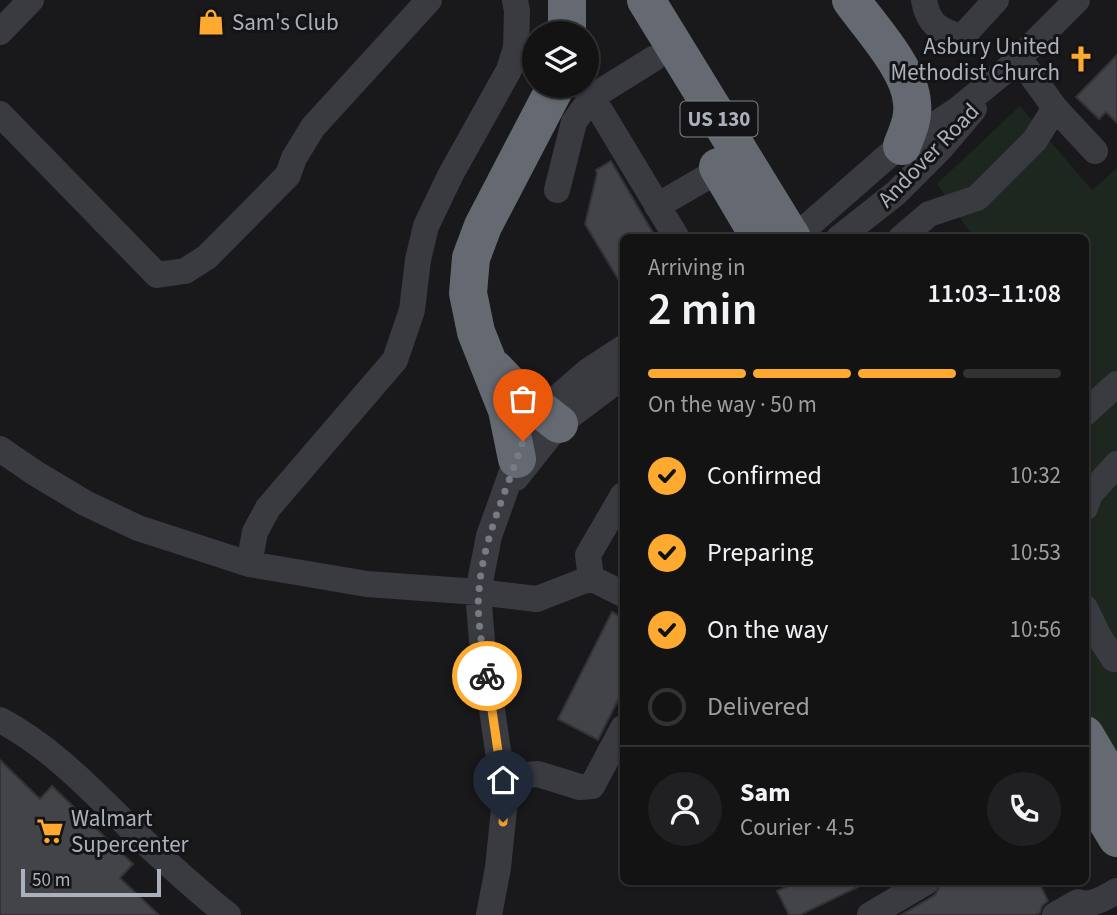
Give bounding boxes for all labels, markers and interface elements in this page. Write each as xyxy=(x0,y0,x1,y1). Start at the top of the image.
place label: Sam's Club xyxy=(232,6,339,39)
shop icon: Sam's Club xyxy=(196,7,226,37)
map controls xyxy=(522,21,599,98)
button: layers xyxy=(522,21,599,98)
place label: Asbury United Methodist Church xyxy=(890,30,1060,89)
church icon: Asbury United Methodist Church xyxy=(1066,44,1096,74)
street label: Andover Road xyxy=(870,96,987,215)
road number: US 130 xyxy=(680,102,758,136)
text: Arriving in xyxy=(648,251,746,284)
text: 11:03–11:08 xyxy=(928,275,1061,312)
text: 2 min xyxy=(648,277,757,342)
pin xyxy=(493,369,553,441)
icon: bag xyxy=(504,380,542,418)
text: On the way · 50 m xyxy=(648,388,817,421)
icon: check xyxy=(648,457,686,495)
text: Confirmed xyxy=(707,457,822,494)
text: 10:32 xyxy=(1010,459,1061,492)
icon: check xyxy=(648,534,686,572)
text: Preparing xyxy=(707,534,813,571)
text: 10:53 xyxy=(1010,536,1061,569)
icon: check xyxy=(648,611,686,649)
text: On the way xyxy=(707,611,828,648)
text: 10:56 xyxy=(1010,613,1061,646)
courier xyxy=(452,641,522,711)
icon: bike xyxy=(468,657,506,695)
text: Delivered xyxy=(707,688,810,725)
pin xyxy=(473,750,533,822)
icon: home xyxy=(484,761,522,799)
button: person xyxy=(648,772,722,846)
button: phone xyxy=(987,772,1061,846)
text: Sam xyxy=(740,774,790,811)
place label: Walmart Supercenter xyxy=(71,802,190,861)
text: Courier · 4.5 xyxy=(740,811,855,844)
supermarket icon: Walmart Supercenter xyxy=(35,816,65,846)
scale bar xyxy=(21,866,161,898)
text: 50 m xyxy=(32,867,70,894)

